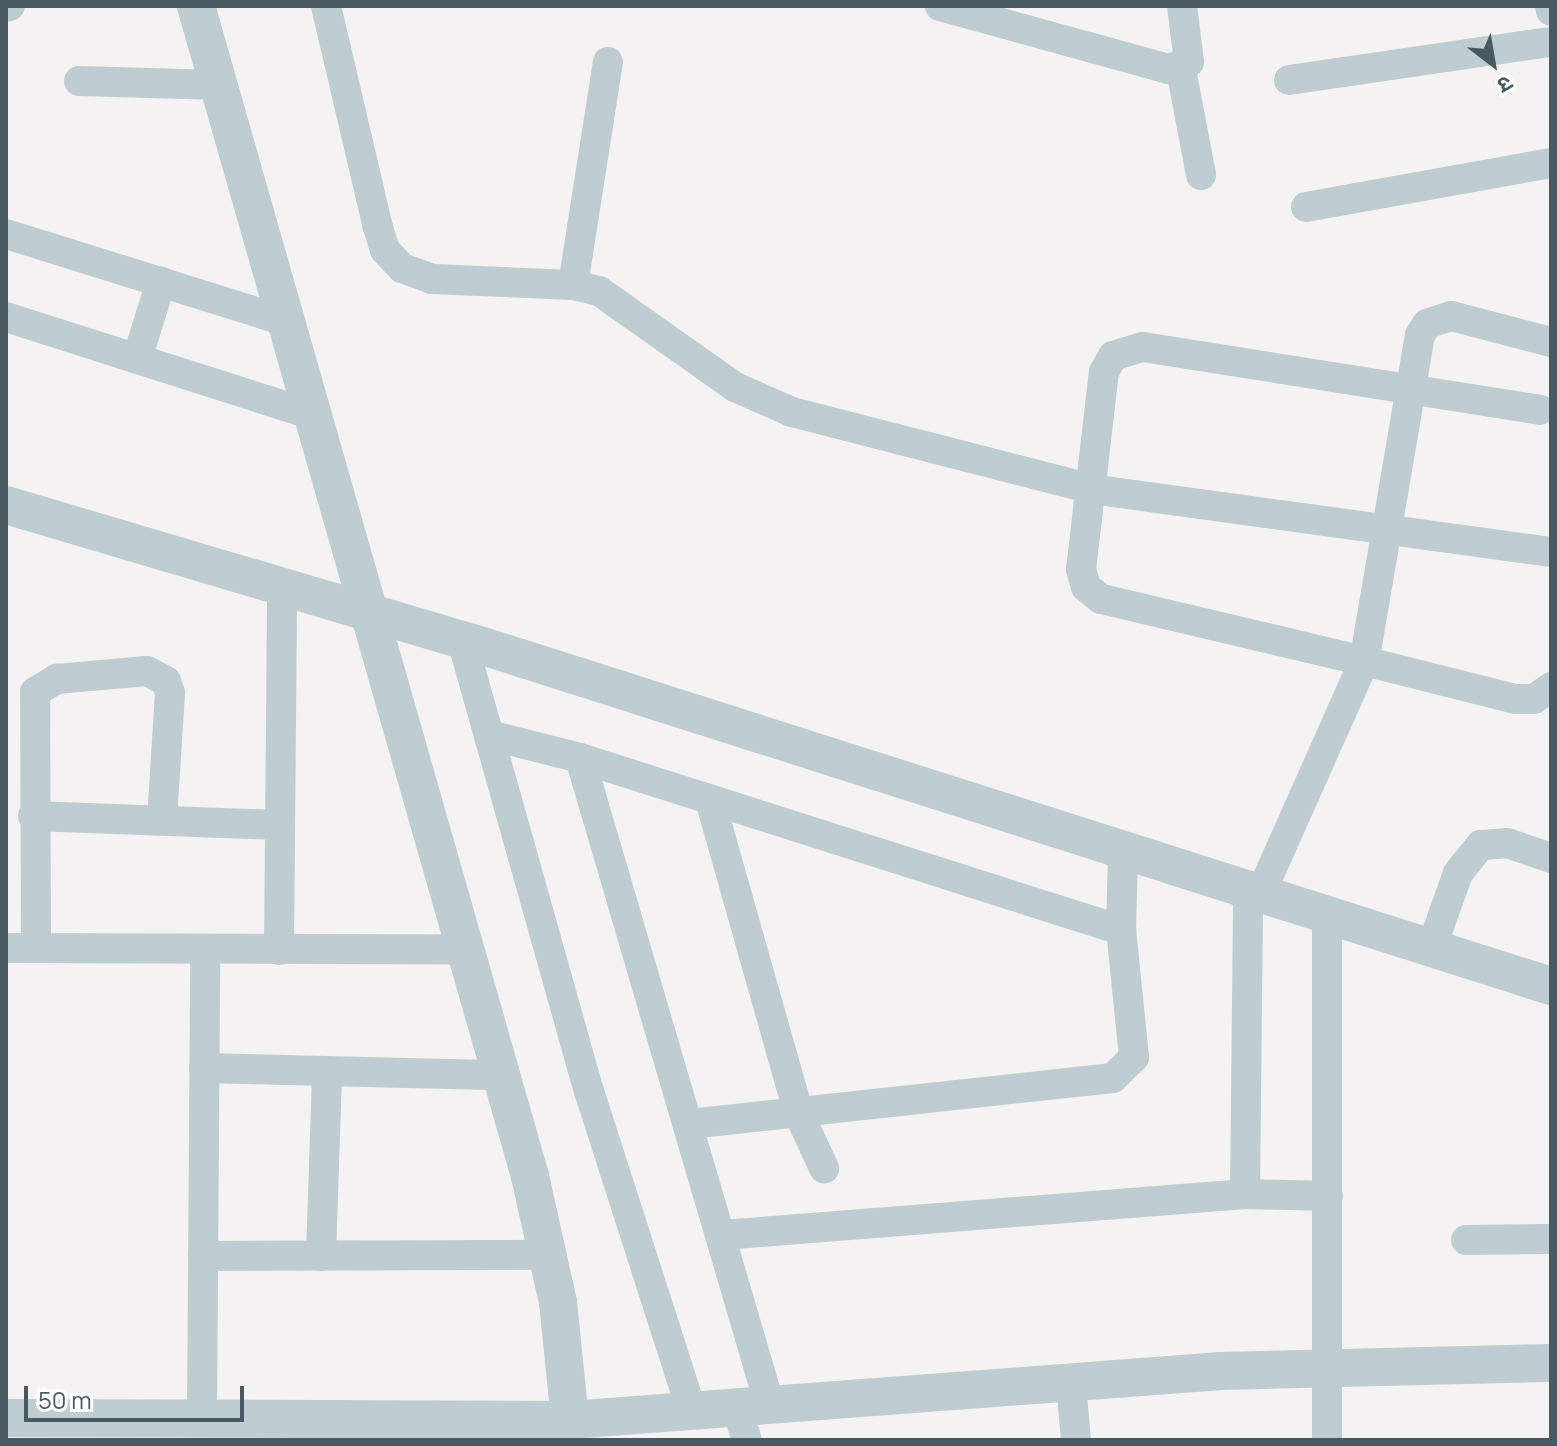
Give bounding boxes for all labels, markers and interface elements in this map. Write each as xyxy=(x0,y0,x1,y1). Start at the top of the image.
north arrow xyxy=(1453,24,1533,104)
text: उ xyxy=(1492,68,1519,101)
scale bar xyxy=(28,1370,248,1420)
text: 50 m xyxy=(38,1383,92,1416)

